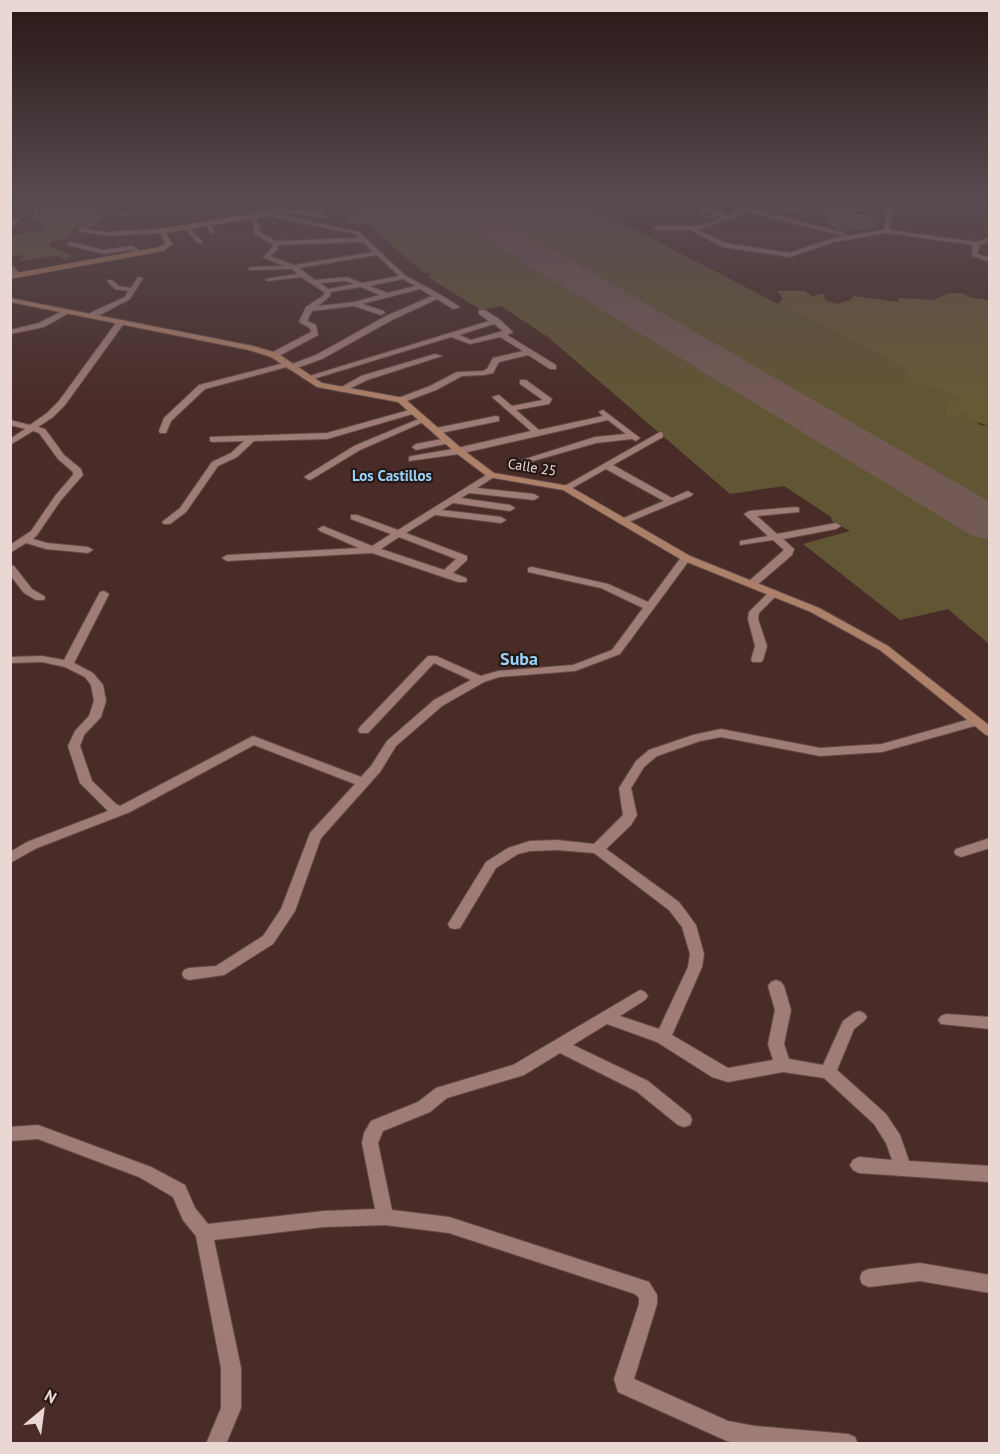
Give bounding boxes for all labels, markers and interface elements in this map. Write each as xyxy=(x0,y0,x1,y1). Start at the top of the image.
street label: Calle 25 xyxy=(506,456,558,480)
district label: Los Castillos xyxy=(352,468,432,486)
district label: Suba xyxy=(500,649,538,671)
north arrow xyxy=(12,1382,72,1442)
text: N xyxy=(41,1385,60,1408)

